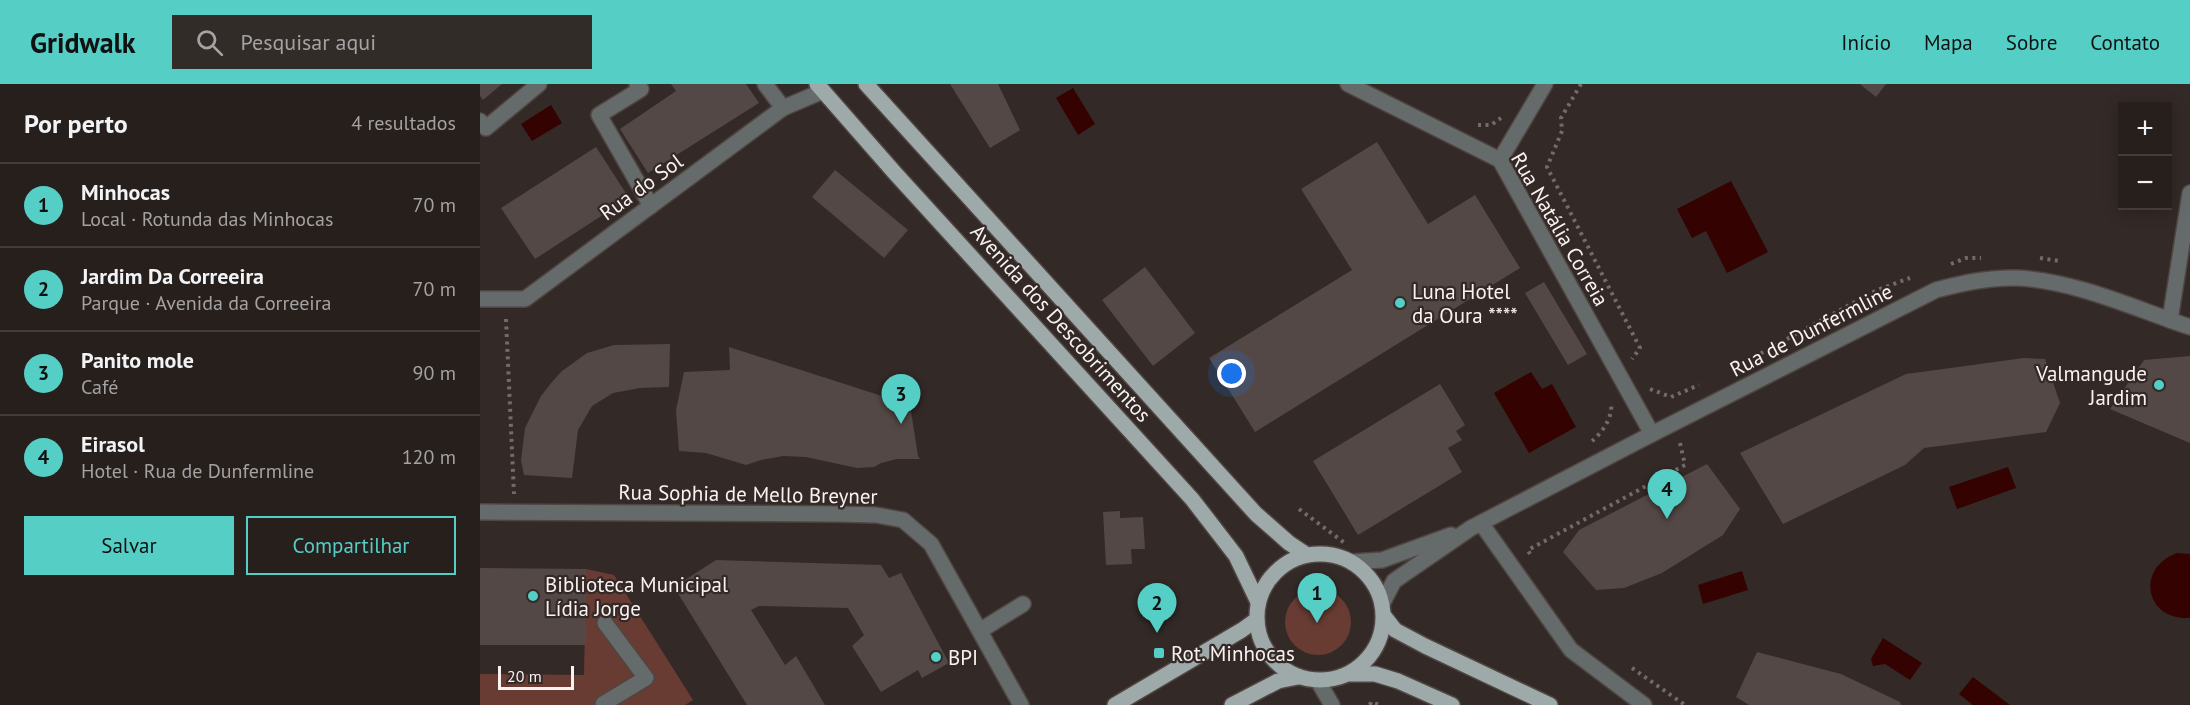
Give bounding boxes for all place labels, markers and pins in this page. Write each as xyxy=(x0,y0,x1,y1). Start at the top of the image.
place label: Luna Hotel da Oura **** xyxy=(1412,278,1518,329)
marker: Luna Hotel da Oura **** xyxy=(1393,296,1407,310)
place label: Valmangude Jardim xyxy=(2035,360,2147,411)
pin: 3 xyxy=(882,374,920,424)
marker: Valmangude Jardim xyxy=(2152,378,2166,392)
pin: 4 xyxy=(1648,470,1686,519)
place label: Biblioteca Municipal Lídia Jorge xyxy=(545,571,728,622)
pin: 1 xyxy=(1298,574,1336,623)
pin: 2 xyxy=(1138,584,1176,633)
marker: Biblioteca Municipal Lídia Jorge xyxy=(526,589,540,603)
place label: Rot. Minhocas xyxy=(1171,640,1295,667)
place label: BPI xyxy=(948,644,978,671)
marker: Rot. Minhocas xyxy=(1152,646,1166,660)
marker: BPI xyxy=(929,650,943,664)

